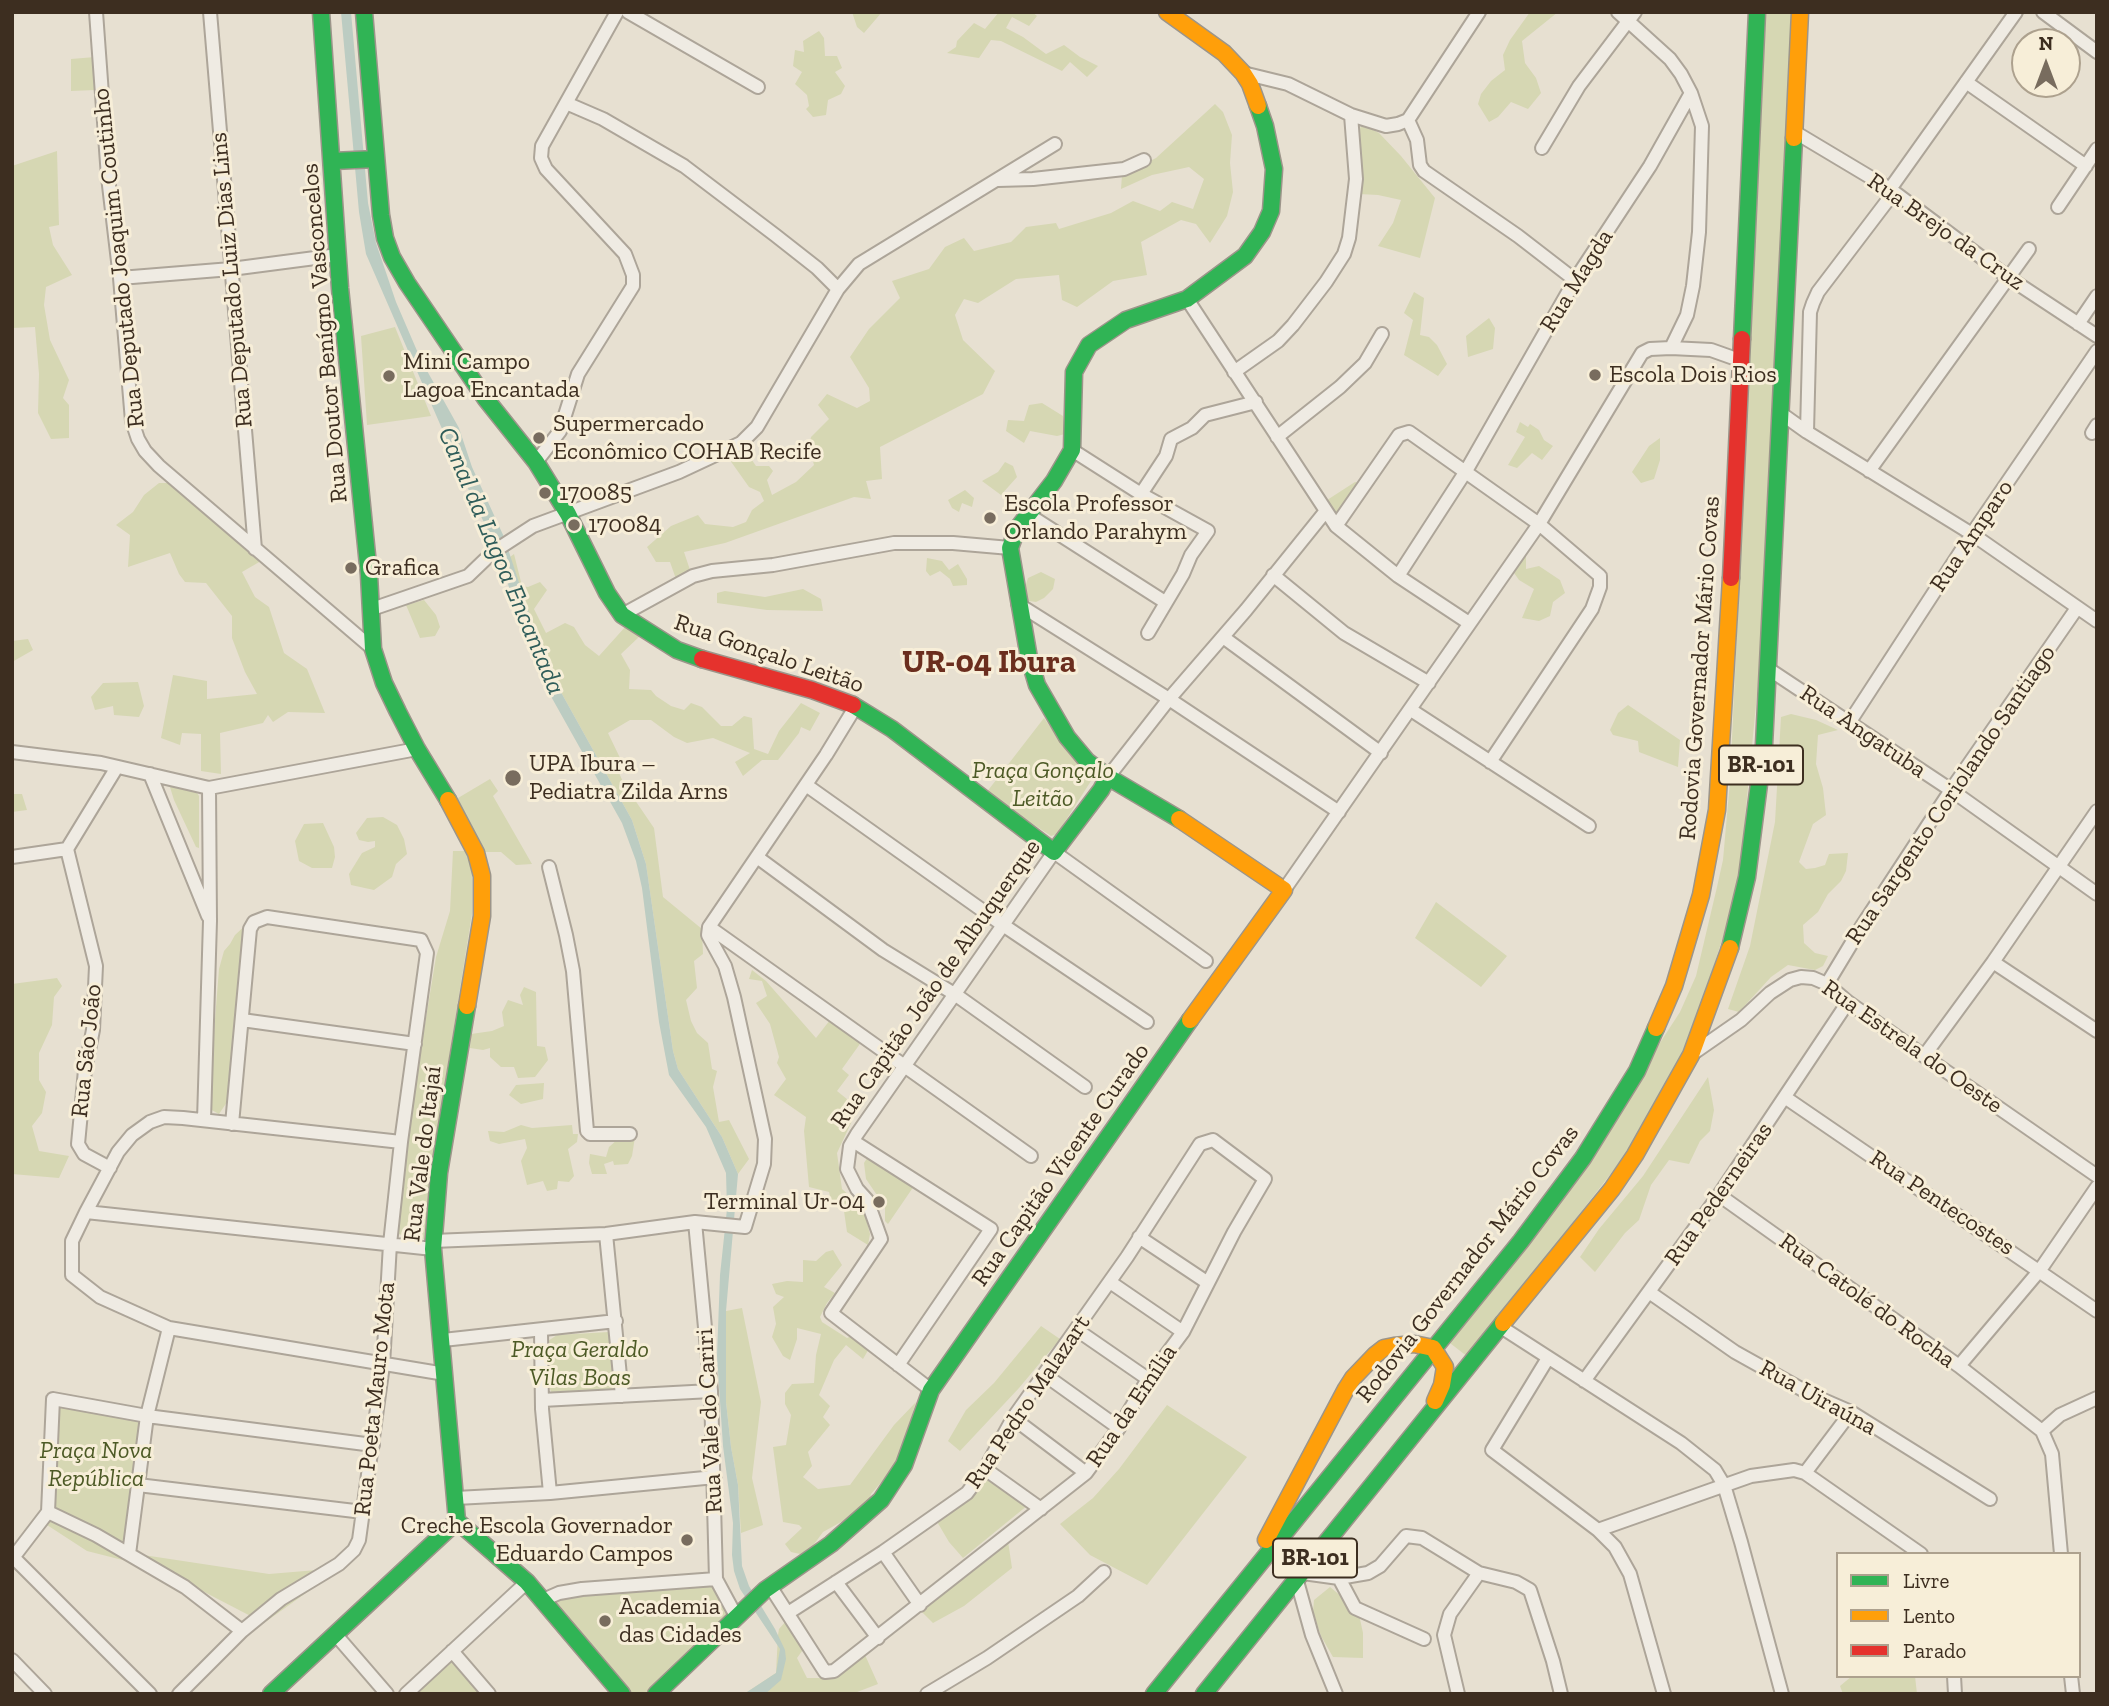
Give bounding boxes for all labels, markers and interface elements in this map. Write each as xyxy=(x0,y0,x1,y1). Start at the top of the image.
north arrow xyxy=(2011,28,2081,98)
text: N xyxy=(2039,32,2053,55)
street label: Rua Deputado Joaquim Coutinho xyxy=(87,87,151,429)
street label: Rua Deputado Luiz Dias Lins xyxy=(205,131,259,429)
street label: Rua Doutor Benígno Vasconcelos xyxy=(296,162,354,504)
street label: Rua Brejo da Cruz xyxy=(1862,167,2030,297)
street label: Rua Magda xyxy=(1534,224,1620,338)
place label: Mini Campo Lagoa Encantada xyxy=(403,348,580,404)
place label: Escola Dois Rios xyxy=(1609,361,1777,389)
marker: Escola Dois Rios xyxy=(1587,367,1603,383)
marker: Mini Campo Lagoa Encantada xyxy=(381,368,397,384)
place label: Supermercado Econômico COHAB Recife xyxy=(553,410,822,466)
water label: Canal da Lagoa Encantada xyxy=(431,423,571,699)
marker: Supermercado Econômico COHAB Recife xyxy=(531,430,547,446)
street label: Rua Amparo xyxy=(1924,475,2020,597)
place label: 170085 xyxy=(559,479,632,507)
marker: 170085 xyxy=(537,485,553,501)
place label: Escola Professor Orlando Parahym xyxy=(1004,490,1187,546)
street label: Rodovia Governador Mário Covas xyxy=(1674,495,1726,841)
marker: Escola Professor Orlando Parahym xyxy=(982,510,998,526)
place label: 170084 xyxy=(588,511,662,539)
marker: 170084 xyxy=(566,517,582,533)
place label: Grafica xyxy=(365,554,440,582)
marker: Grafica xyxy=(343,560,359,576)
street label: Rua Gonçalo Leitão xyxy=(670,608,868,700)
street label: Rua Sargento Coriolando Santiago xyxy=(1840,640,2062,950)
district label: UR-04 Ibura xyxy=(902,644,1076,682)
street label: Rua Angatuba xyxy=(1794,679,1932,785)
road number: BR-101 xyxy=(1719,746,1803,785)
place label: UPA Ibura – Pediatra Zilda Arns xyxy=(529,750,728,806)
park label: Praça Gonçalo Leitão xyxy=(972,757,1114,813)
marker: UPA Ibura – Pediatra Zilda Arns xyxy=(503,768,523,788)
street label: Rua Capitão João de Albuquerque xyxy=(825,834,1047,1134)
street label: Rua Estrela do Oeste xyxy=(1816,974,2008,1120)
street label: Rua São João xyxy=(66,983,108,1119)
street label: Rua Capitão Vicente Curado xyxy=(966,1038,1156,1292)
street label: Rua Vale do Itajaí xyxy=(398,1064,448,1244)
street label: Rua Pederneiras xyxy=(1659,1117,1779,1271)
street label: Rodovia Governador Mário Covas xyxy=(1351,1119,1585,1409)
street label: Rua Pentecostes xyxy=(1864,1144,2020,1262)
place label: Terminal Ur-04 xyxy=(704,1188,865,1216)
marker: Terminal Ur-04 xyxy=(871,1194,887,1210)
street label: Rua Catolé do Rocha xyxy=(1773,1227,1961,1375)
street label: Rua Poeta Mauro Mota xyxy=(348,1280,402,1518)
street label: Rua Pedro Malazart xyxy=(959,1310,1097,1494)
street label: Rua Vale do Cariri xyxy=(691,1328,729,1514)
park label: Praça Geraldo Vilas Boas xyxy=(511,1336,649,1392)
street label: Rua da Emília xyxy=(1080,1339,1184,1473)
street label: Rua Uiraúna xyxy=(1754,1354,1882,1442)
park label: Praça Nova República xyxy=(40,1437,152,1493)
place label: Creche Escola Governador Eduardo Campos xyxy=(401,1512,673,1568)
marker: Creche Escola Governador Eduardo Campos xyxy=(679,1532,695,1548)
road number: BR-101 xyxy=(1273,1539,1357,1578)
legend xyxy=(1836,1552,2081,1678)
text: Livre xyxy=(1903,1568,1949,1593)
place label: Academia das Cidades xyxy=(619,1593,742,1649)
text: Lento xyxy=(1903,1603,1955,1628)
marker: Academia das Cidades xyxy=(597,1613,613,1629)
text: Parado xyxy=(1903,1638,1966,1663)

